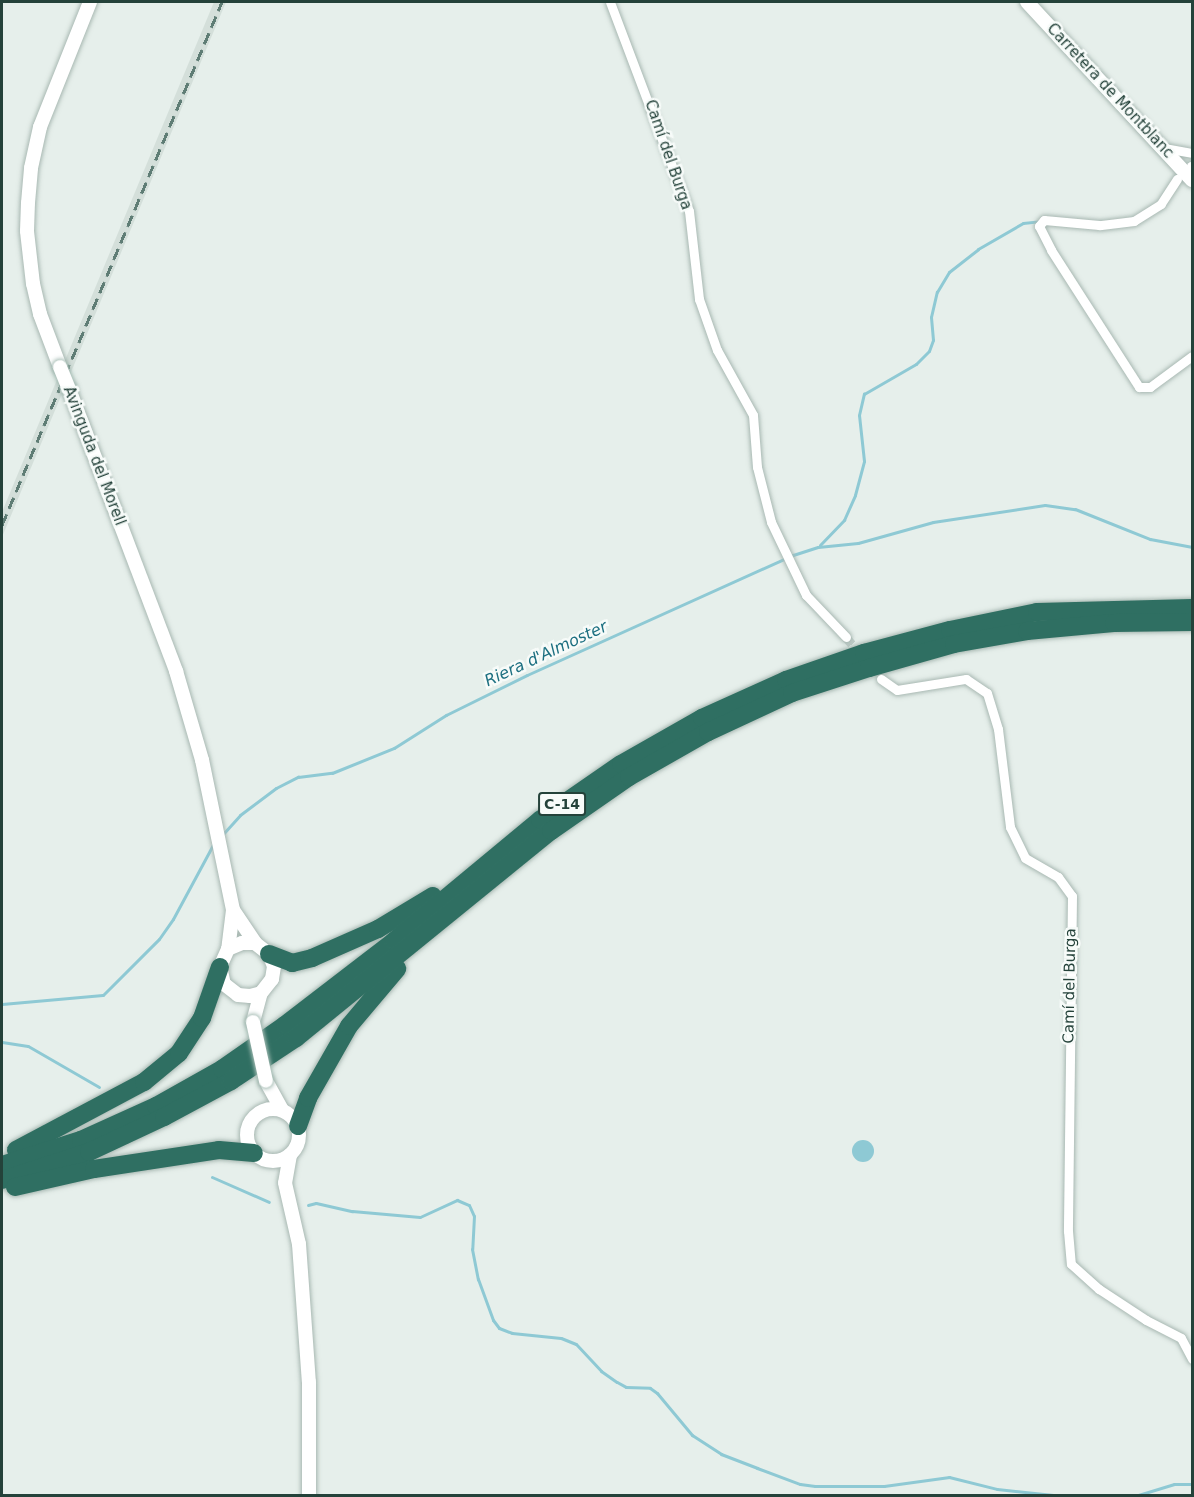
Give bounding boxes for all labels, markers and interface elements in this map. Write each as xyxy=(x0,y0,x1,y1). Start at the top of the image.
street label: Carretera de Montblanc xyxy=(1043,20,1177,162)
street label: Camí del Burga xyxy=(641,98,695,212)
street label: Avinguda del Morell xyxy=(59,384,129,528)
water label: Riera d'Almoster xyxy=(482,617,610,691)
road number: C-14 xyxy=(538,793,586,815)
street label: Camí del Burga xyxy=(1060,928,1080,1044)

